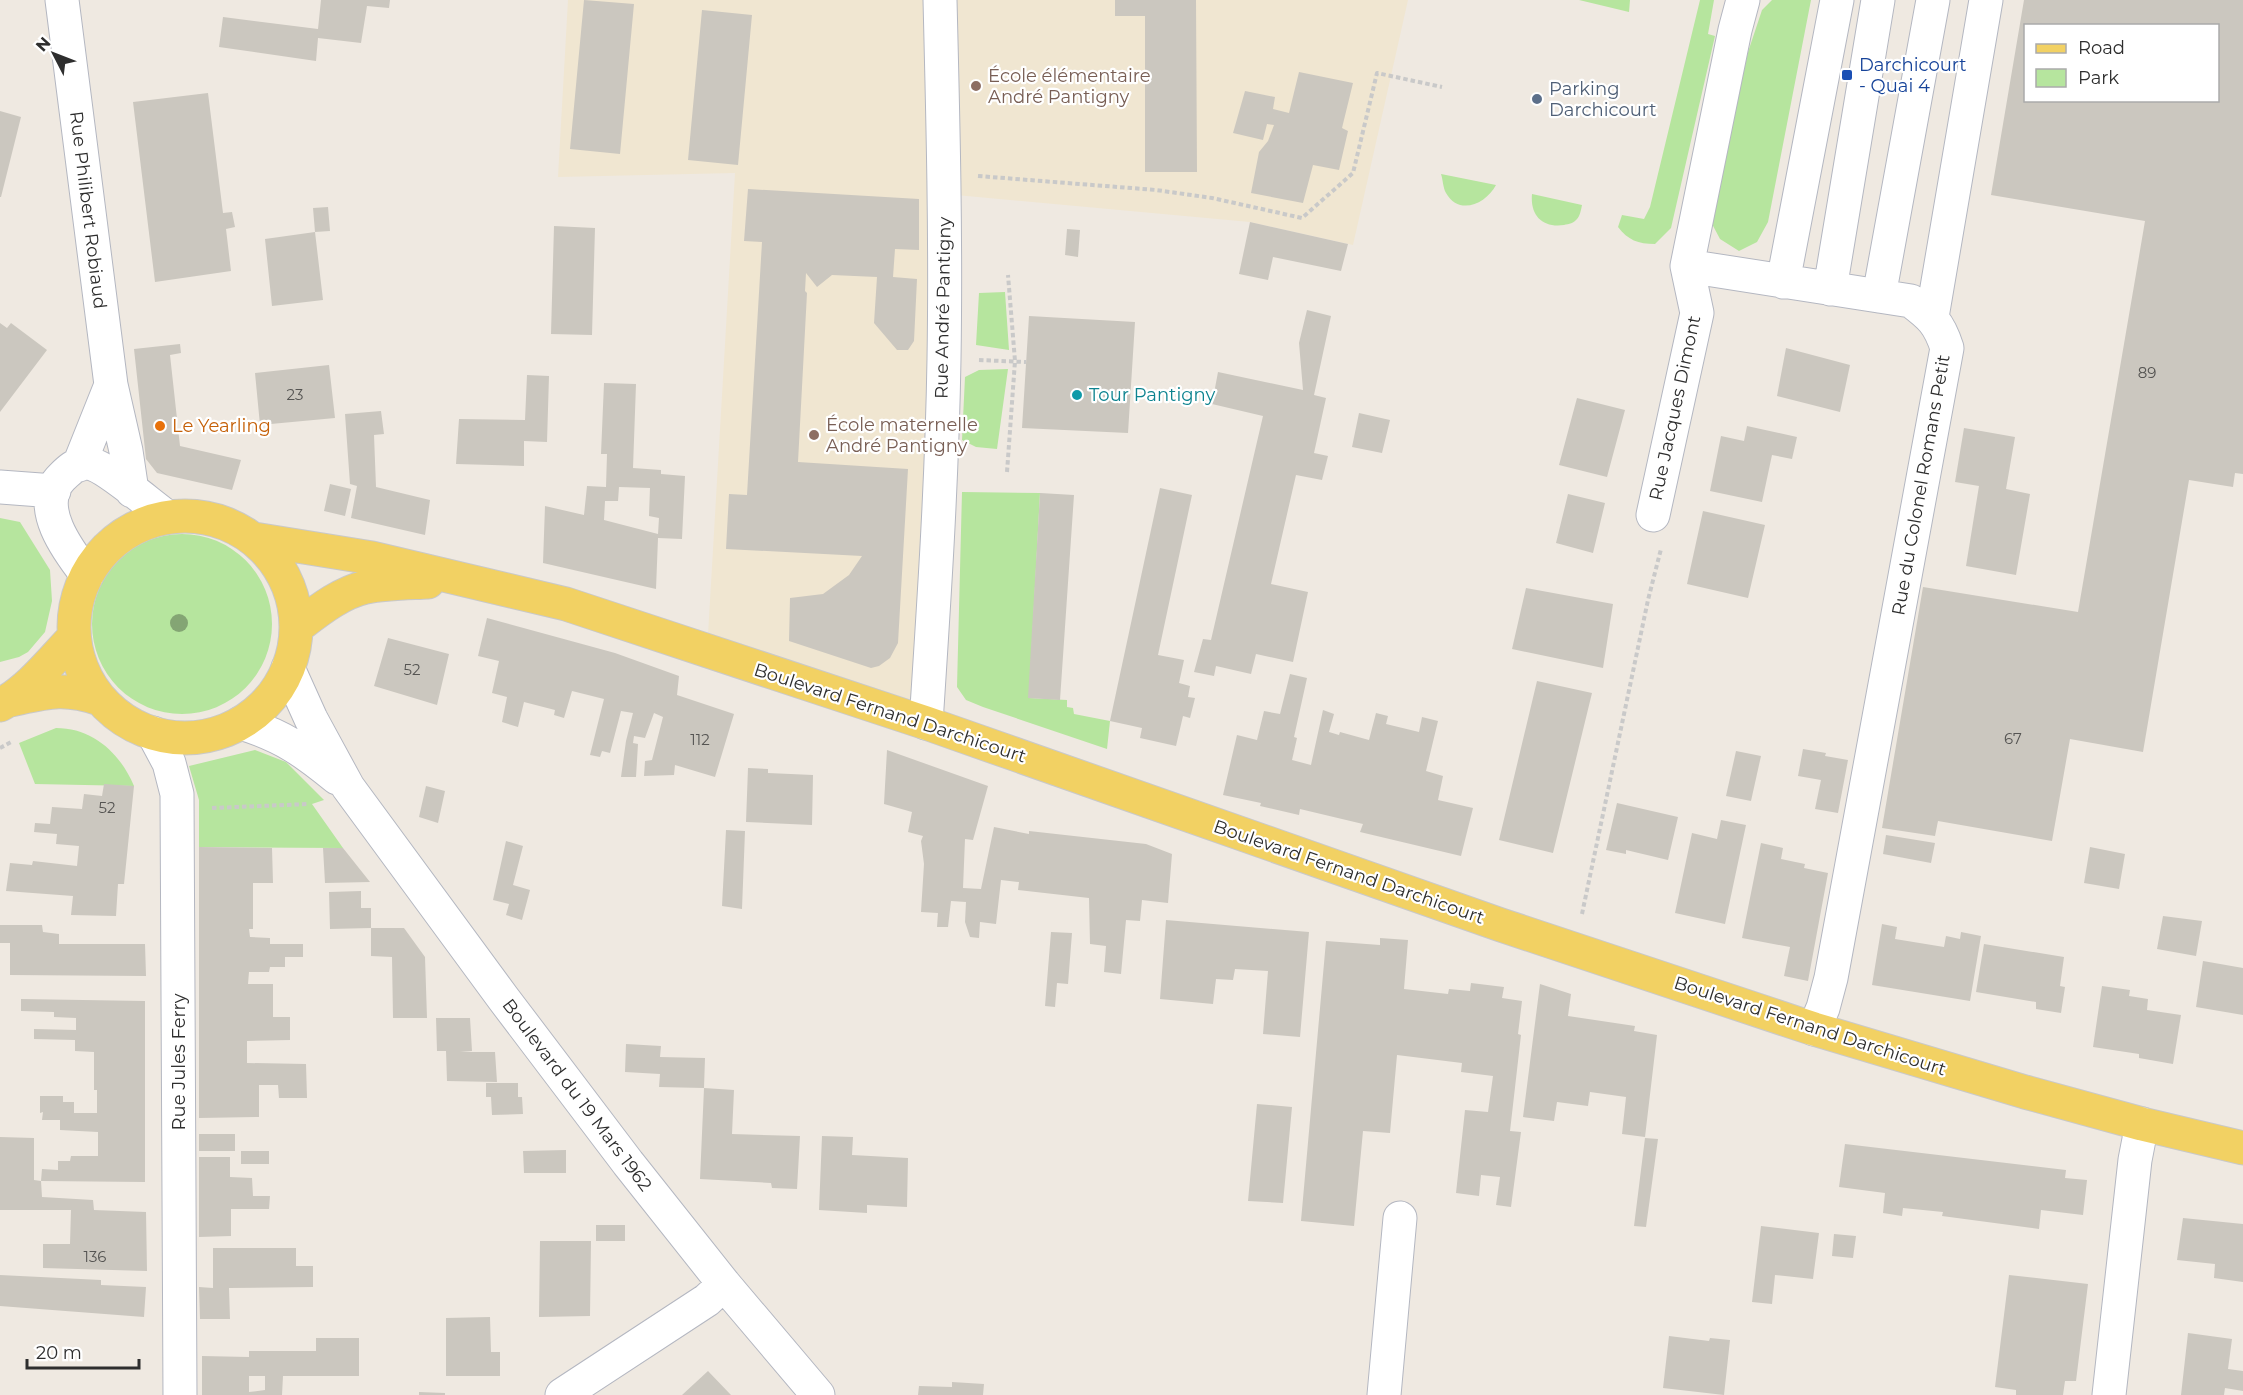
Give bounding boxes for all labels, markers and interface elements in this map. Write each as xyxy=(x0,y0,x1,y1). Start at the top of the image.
north arrow xyxy=(24,24,84,84)
legend xyxy=(2024,24,2219,102)
text: N xyxy=(32,33,55,55)
text: Road xyxy=(2078,37,2125,59)
place label: Darchicourt - Quai 4 xyxy=(1859,54,1967,97)
place label: École élémentaire André Pantigny xyxy=(988,65,1151,108)
text: Park xyxy=(2078,67,2119,89)
marker: Darchicourt - Quai 4 xyxy=(1840,68,1854,82)
place label: Parking Darchicourt xyxy=(1549,78,1657,121)
marker: École élémentaire André Pantigny xyxy=(969,79,983,93)
marker: Parking Darchicourt xyxy=(1530,92,1544,106)
street label: Rue Philibert Robiaud xyxy=(65,110,111,310)
street label: Rue André Pantigny xyxy=(930,217,956,399)
street label: Rue Jacques Dimont xyxy=(1645,313,1705,503)
street label: Rue du Colonel Romans Petit xyxy=(1887,353,1955,617)
house number: 89 xyxy=(2138,363,2156,382)
place label: Tour Pantigny xyxy=(1089,384,1215,406)
house number: 23 xyxy=(287,385,303,404)
marker: Tour Pantigny xyxy=(1070,388,1084,402)
place label: École maternelle André Pantigny xyxy=(826,414,978,457)
place label: Le Yearling xyxy=(172,415,271,437)
marker: Le Yearling xyxy=(153,419,167,433)
marker: École maternelle André Pantigny xyxy=(807,428,821,442)
street label: Boulevard Fernand Darchicourt xyxy=(751,659,1029,767)
house number: 52 xyxy=(404,660,420,679)
house number: 67 xyxy=(2004,729,2022,748)
house number: 112 xyxy=(690,730,710,749)
house number: 52 xyxy=(99,798,115,817)
street label: Boulevard Fernand Darchicourt xyxy=(1211,815,1487,929)
street label: Boulevard Fernand Darchicourt xyxy=(1671,972,1949,1080)
street label: Rue Jules Ferry xyxy=(168,993,190,1130)
street label: Boulevard du 19 Mars 1962 xyxy=(498,995,656,1195)
house number: 136 xyxy=(83,1247,107,1266)
scale bar xyxy=(27,1332,140,1370)
text: 20 m xyxy=(36,1342,82,1364)

